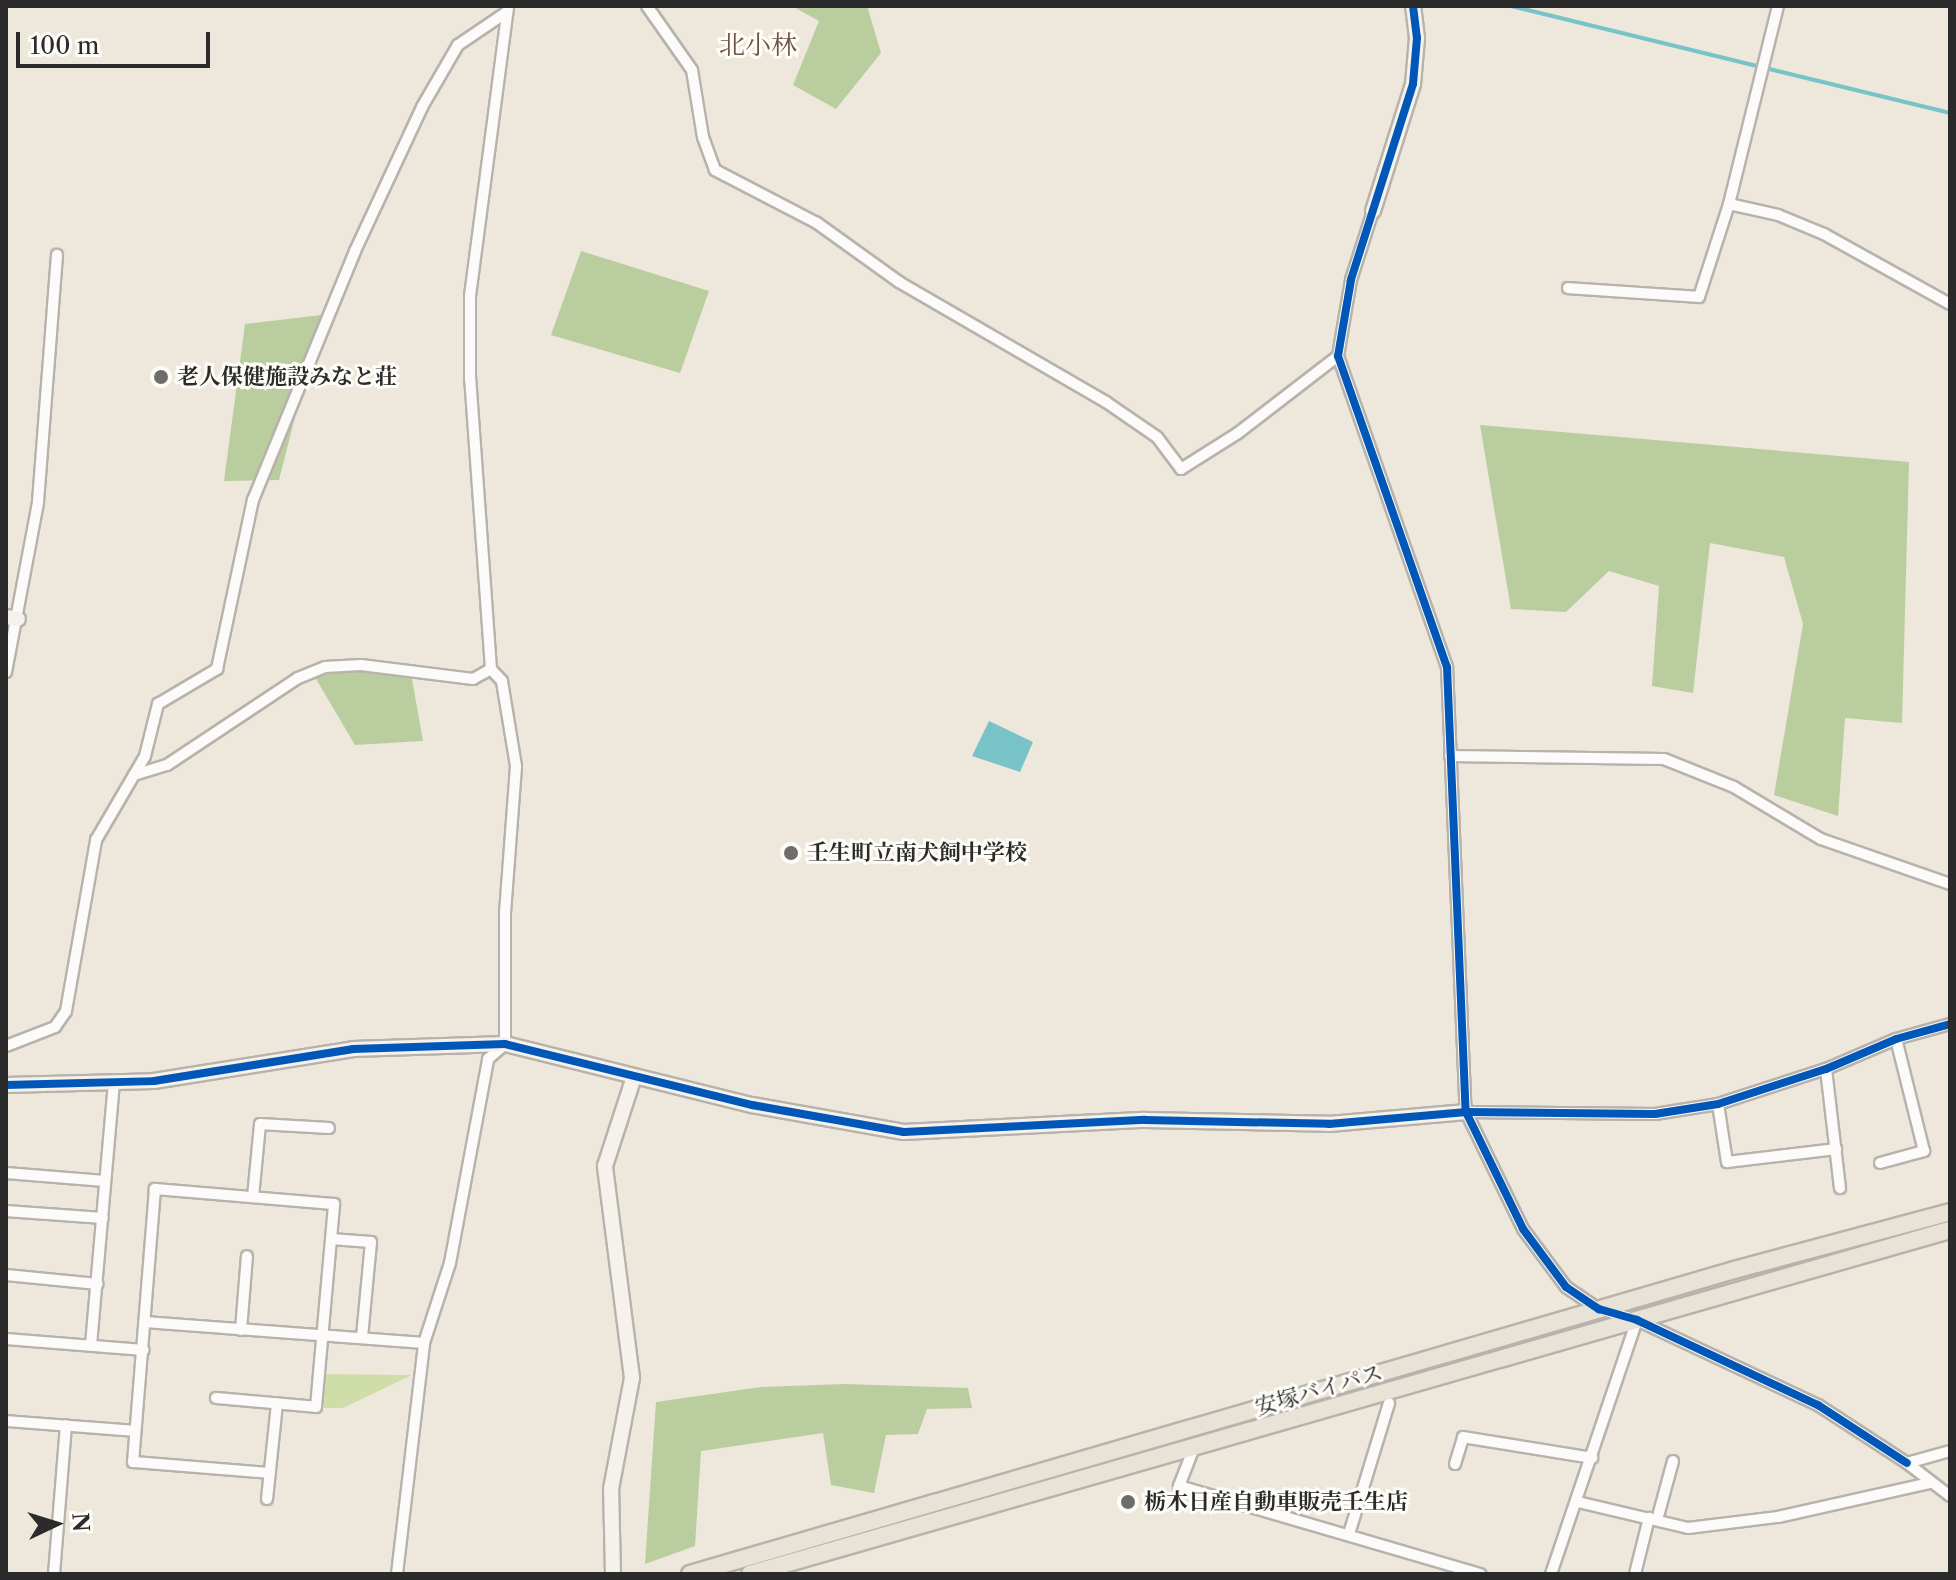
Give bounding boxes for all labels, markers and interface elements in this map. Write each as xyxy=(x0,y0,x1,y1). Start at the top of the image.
scale bar xyxy=(20,16,214,66)
district label: 北小林 xyxy=(719,30,797,62)
text: 100 m xyxy=(30,31,99,60)
place label: 老人保健施設みなと荘 xyxy=(177,364,397,390)
marker: 老人保健施設みなと荘 xyxy=(152,368,170,386)
place label: 壬生町立南犬飼中学校 xyxy=(807,840,1027,866)
marker: 壬生町立南犬飼中学校 xyxy=(782,844,800,862)
street label: 安塚バイパス xyxy=(1252,1359,1386,1421)
north arrow xyxy=(16,1484,96,1564)
place label: 栃木日産自動車販売壬生店 xyxy=(1144,1489,1408,1515)
marker: 栃木日産自動車販売壬生店 xyxy=(1119,1493,1137,1511)
text: N xyxy=(66,1512,95,1533)

